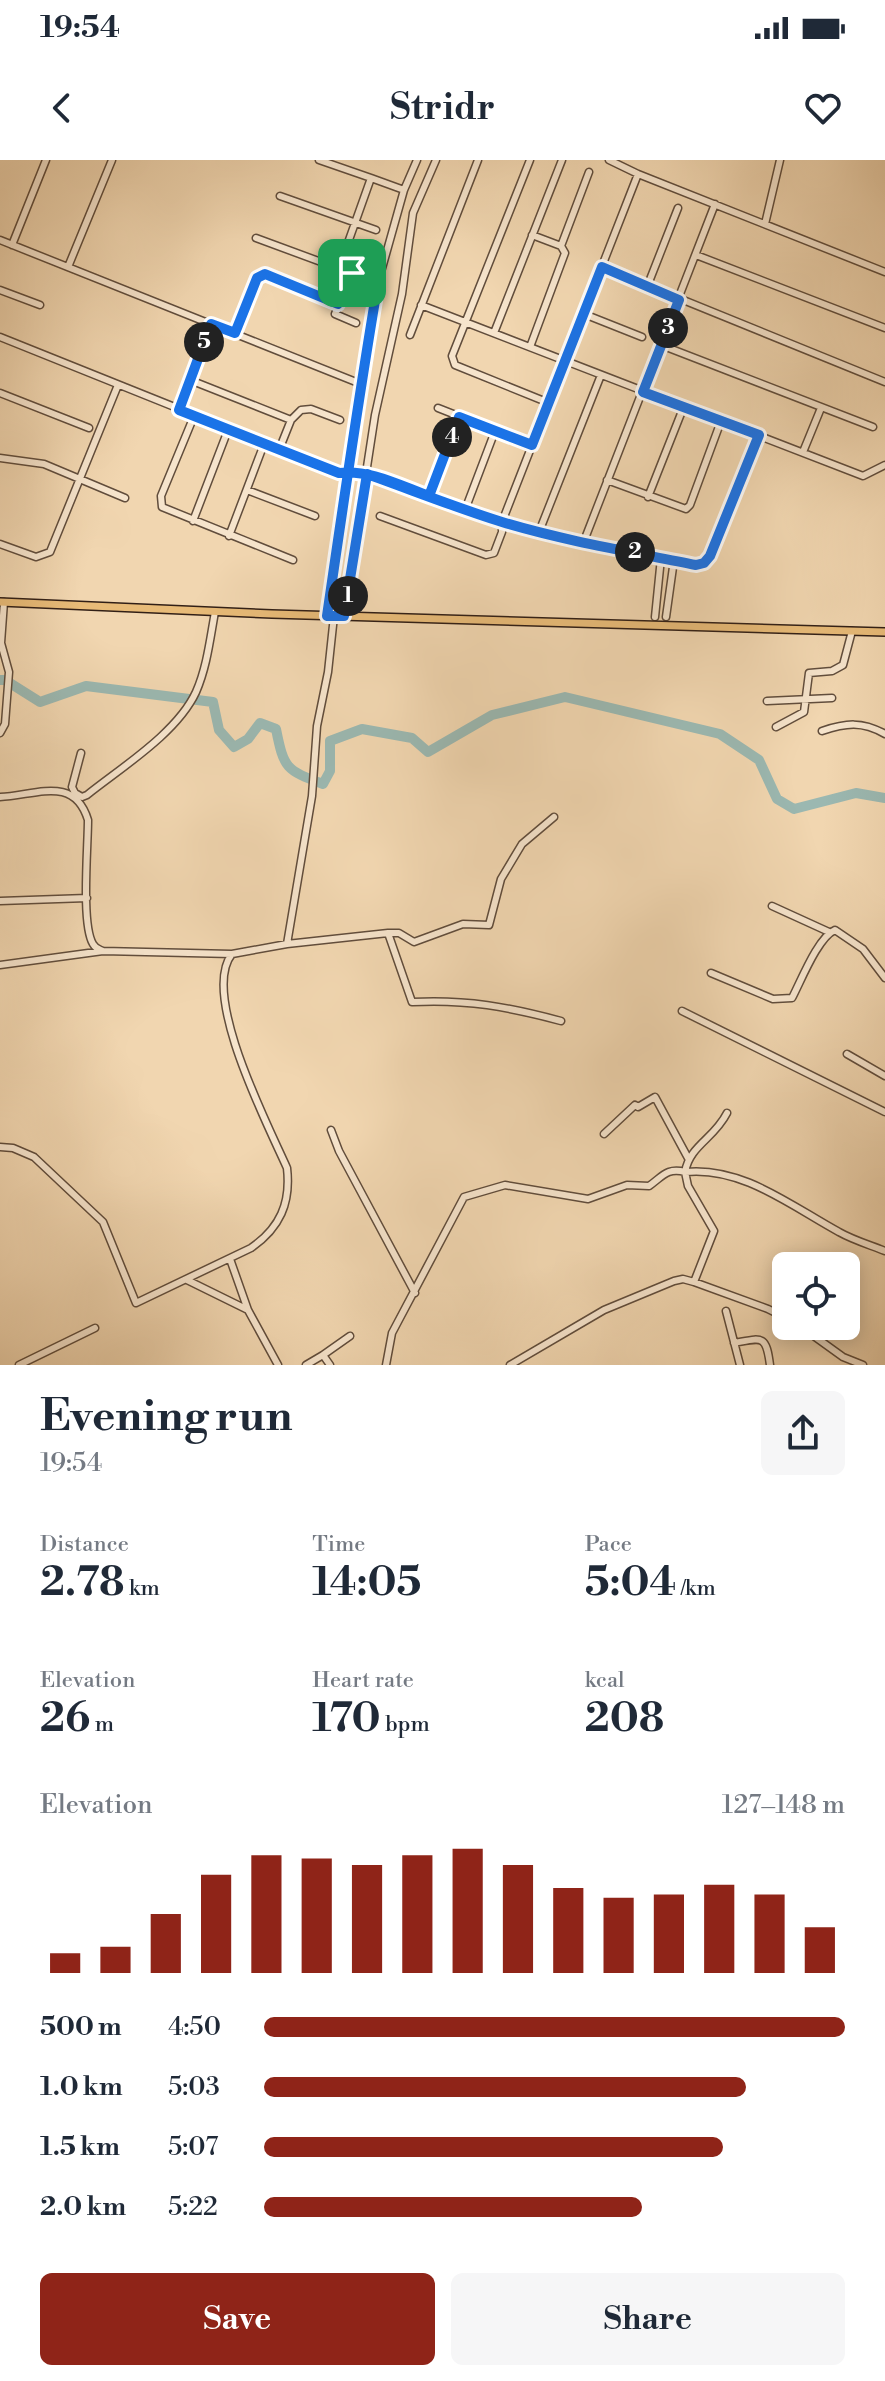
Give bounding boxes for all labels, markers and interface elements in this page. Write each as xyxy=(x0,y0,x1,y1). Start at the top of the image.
text: 19:54 xyxy=(40,9,120,47)
icon: back xyxy=(40,86,84,130)
text: Stridr xyxy=(390,86,495,131)
icon: heart xyxy=(801,86,845,130)
pin xyxy=(318,239,386,307)
icon: arrive xyxy=(330,251,374,295)
pin: 3 xyxy=(648,308,688,348)
text: 3 xyxy=(661,314,675,341)
pin: 5 xyxy=(184,322,224,362)
text: 5 xyxy=(197,328,211,355)
pin: 4 xyxy=(432,417,472,457)
text: 4 xyxy=(445,423,459,450)
pin: 2 xyxy=(615,532,655,572)
text: 2 xyxy=(628,538,642,565)
pin: 1 xyxy=(328,576,368,616)
text: 1 xyxy=(343,582,353,609)
map controls xyxy=(772,1252,860,1340)
button: locate xyxy=(772,1252,860,1340)
text: Evening run xyxy=(40,1389,293,1444)
button: share xyxy=(761,1391,845,1475)
text: 19:54 xyxy=(40,1447,102,1479)
text: Distance xyxy=(40,1531,129,1558)
text: Time xyxy=(312,1531,365,1558)
text: Pace xyxy=(585,1531,632,1558)
text: 2.78 xyxy=(40,1558,124,1608)
text: 14:05 xyxy=(312,1558,421,1608)
text: 5:04 xyxy=(585,1558,676,1608)
text: km xyxy=(124,1575,160,1602)
text: /km xyxy=(676,1575,716,1602)
text: Elevation xyxy=(40,1667,135,1694)
text: Heart rate xyxy=(312,1667,414,1694)
text: kcal xyxy=(585,1667,625,1694)
text: 26 xyxy=(40,1694,90,1744)
text: 170 xyxy=(312,1694,381,1744)
text: 208 xyxy=(585,1694,664,1744)
text: m xyxy=(90,1711,114,1738)
text: bpm xyxy=(381,1711,430,1738)
text: Elevation xyxy=(40,1789,153,1821)
text: 127–148 m xyxy=(722,1789,845,1821)
text: 500 m xyxy=(40,2011,122,2043)
text: 4:50 xyxy=(168,2011,221,2043)
text: 1.0 km xyxy=(40,2071,123,2103)
text: 5:03 xyxy=(168,2071,220,2103)
text: 1.5 km xyxy=(40,2131,120,2163)
text: 5:07 xyxy=(168,2131,218,2163)
text: 2.0 km xyxy=(40,2191,126,2223)
text: 5:22 xyxy=(168,2191,218,2223)
button: Save xyxy=(40,2273,435,2365)
button: Share xyxy=(451,2273,845,2365)

